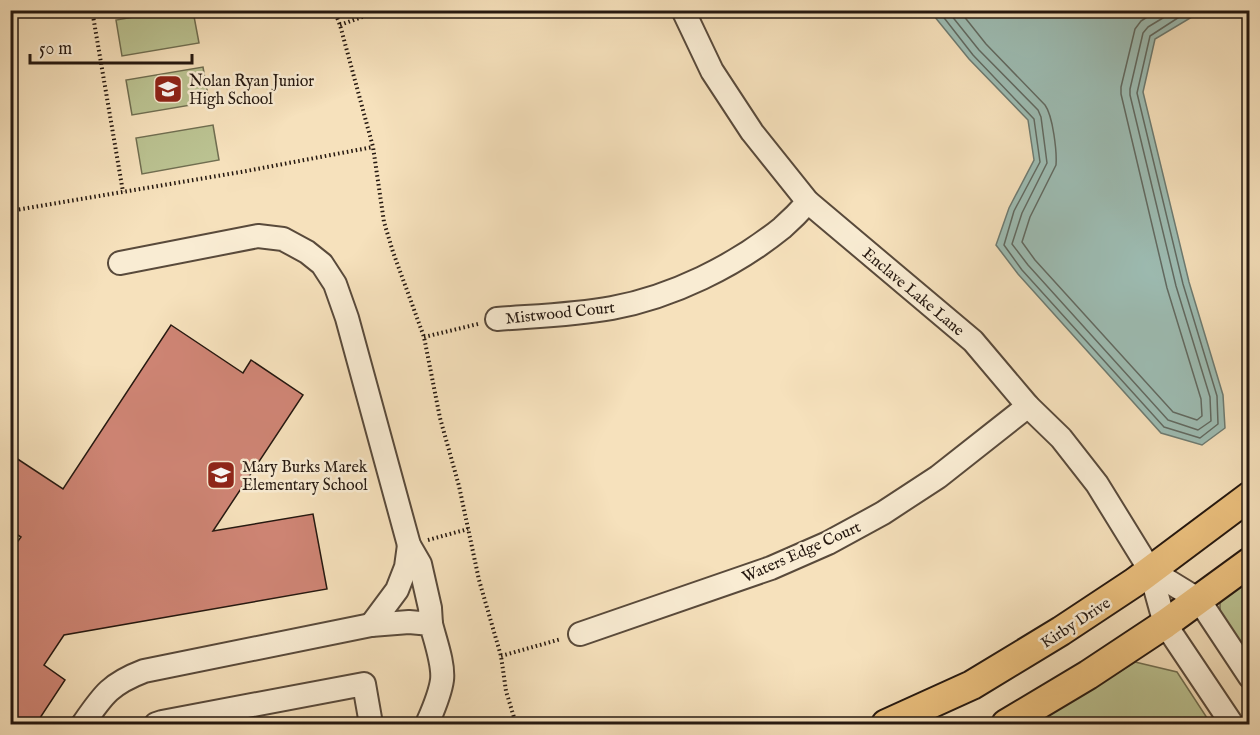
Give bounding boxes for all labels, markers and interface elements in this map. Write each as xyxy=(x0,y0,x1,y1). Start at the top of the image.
scale bar xyxy=(30,27,192,65)
text: 50 m xyxy=(39,38,72,61)
place label: Nolan Ryan Junior High School xyxy=(189,72,314,110)
school or university icon: Nolan Ryan Junior High School xyxy=(152,73,184,105)
street label: Enclave Lake Lane xyxy=(858,244,968,341)
street label: Mistwood Court xyxy=(505,298,616,330)
place label: Mary Burks Marek Elementary School xyxy=(242,458,368,496)
school or university icon: Mary Burks Marek Elementary School xyxy=(205,459,237,491)
street label: Waters Edge Court xyxy=(739,517,865,588)
street label: Kirby Drive xyxy=(1038,594,1115,654)

